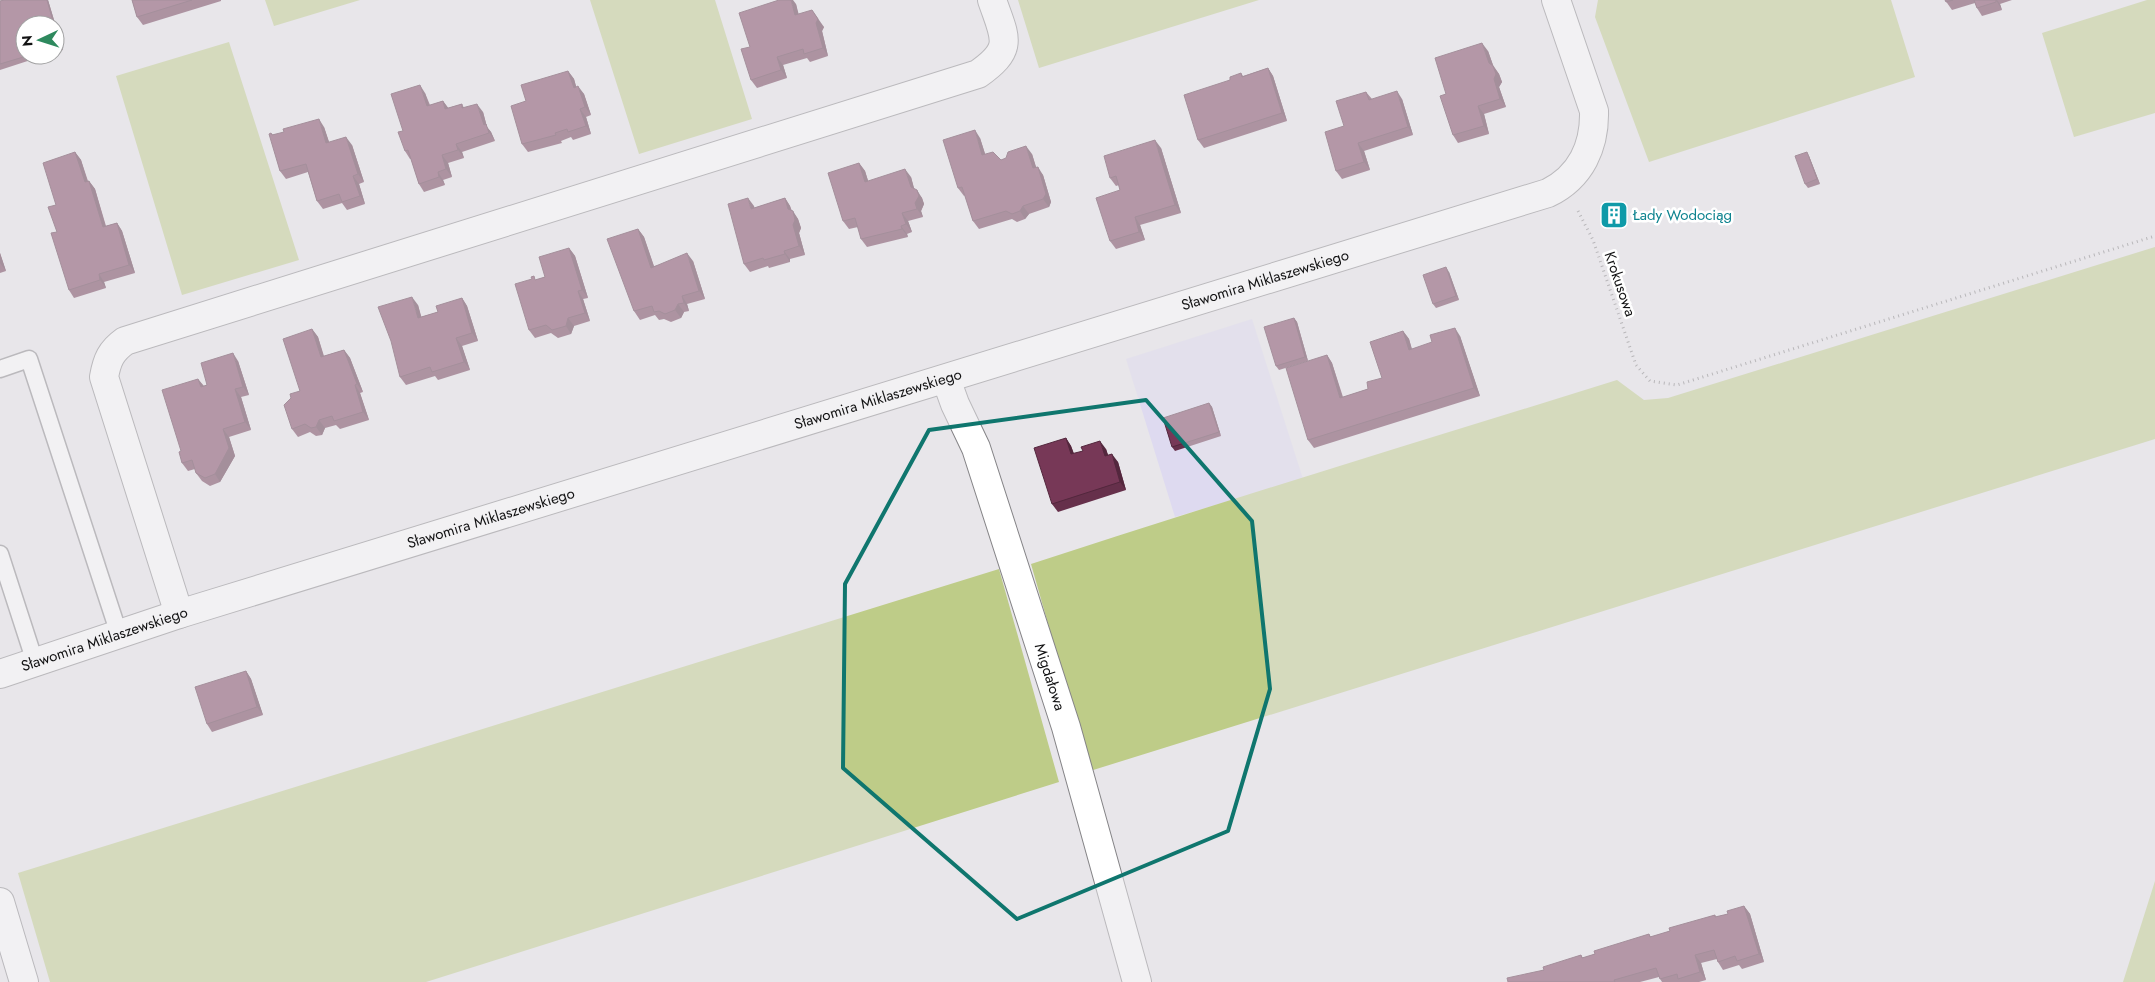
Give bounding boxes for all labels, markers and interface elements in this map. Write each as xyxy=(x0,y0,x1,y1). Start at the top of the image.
north arrow xyxy=(15,15,65,65)
text: N xyxy=(17,35,37,47)
building icon: Łady Wodociąg xyxy=(1599,200,1629,230)
place label: Łady Wodociąg xyxy=(1632,204,1732,226)
street label: Sławomira Miklaszewskiego xyxy=(1178,244,1352,316)
street label: Krokusowa xyxy=(1599,249,1641,319)
street label: Sławomira Miklaszewskiego xyxy=(791,363,964,435)
street label: Sławomira Miklaszewskiego xyxy=(404,482,577,554)
street label: Sławomira Miklaszewskiego xyxy=(18,601,190,677)
street label: Migdałowa xyxy=(1029,641,1071,713)

